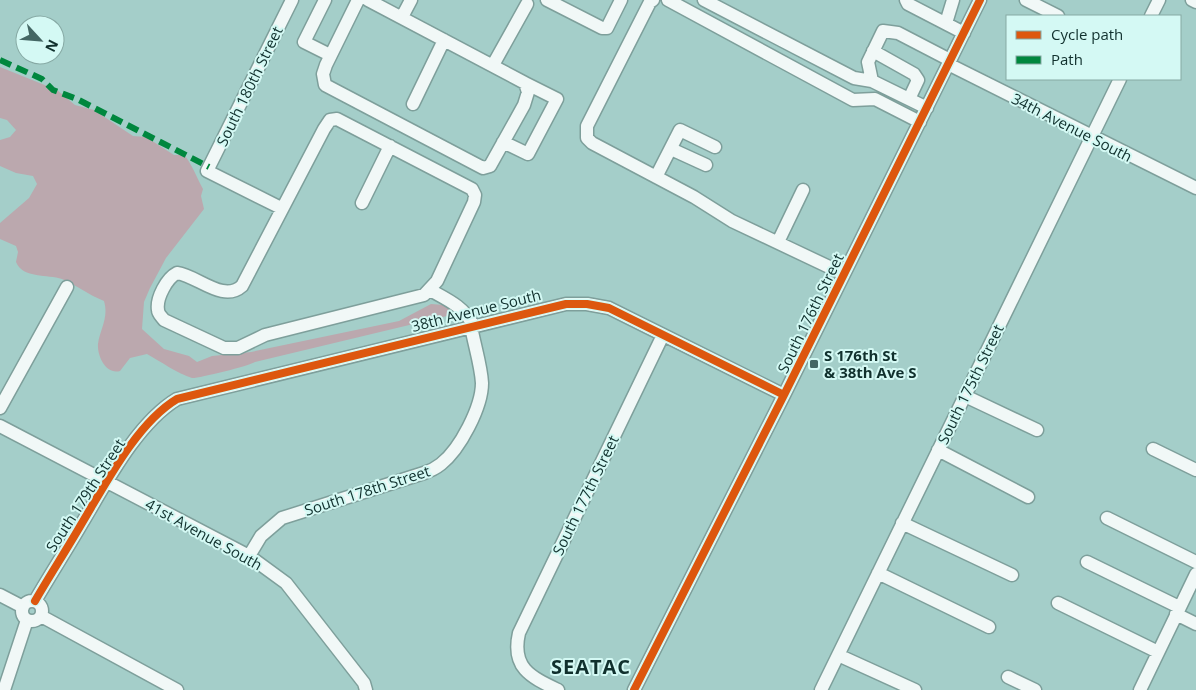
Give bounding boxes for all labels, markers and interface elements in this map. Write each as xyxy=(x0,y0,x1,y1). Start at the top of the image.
north arrow xyxy=(15,15,65,65)
legend xyxy=(1006,15,1181,80)
street label: South 180th Street xyxy=(211,23,287,149)
text: Cycle path xyxy=(1051,24,1123,44)
text: N xyxy=(41,37,63,55)
text: Path xyxy=(1051,49,1083,69)
street label: 34th Avenue South xyxy=(1008,88,1136,166)
street label: South 176th Street xyxy=(772,250,848,376)
street label: 38th Avenue South xyxy=(409,284,543,336)
street label: South 175th Street xyxy=(932,321,1008,447)
place label: S 176th St & 38th Ave S xyxy=(824,345,916,382)
marker: S 176th St & 38th Ave S xyxy=(808,358,820,370)
street label: South 177th Street xyxy=(547,432,623,558)
street label: South 179th Street xyxy=(41,435,129,555)
street label: South 178th Street xyxy=(302,460,432,520)
street label: 41st Avenue South xyxy=(142,494,266,574)
district label: SEATAC xyxy=(551,653,631,680)

